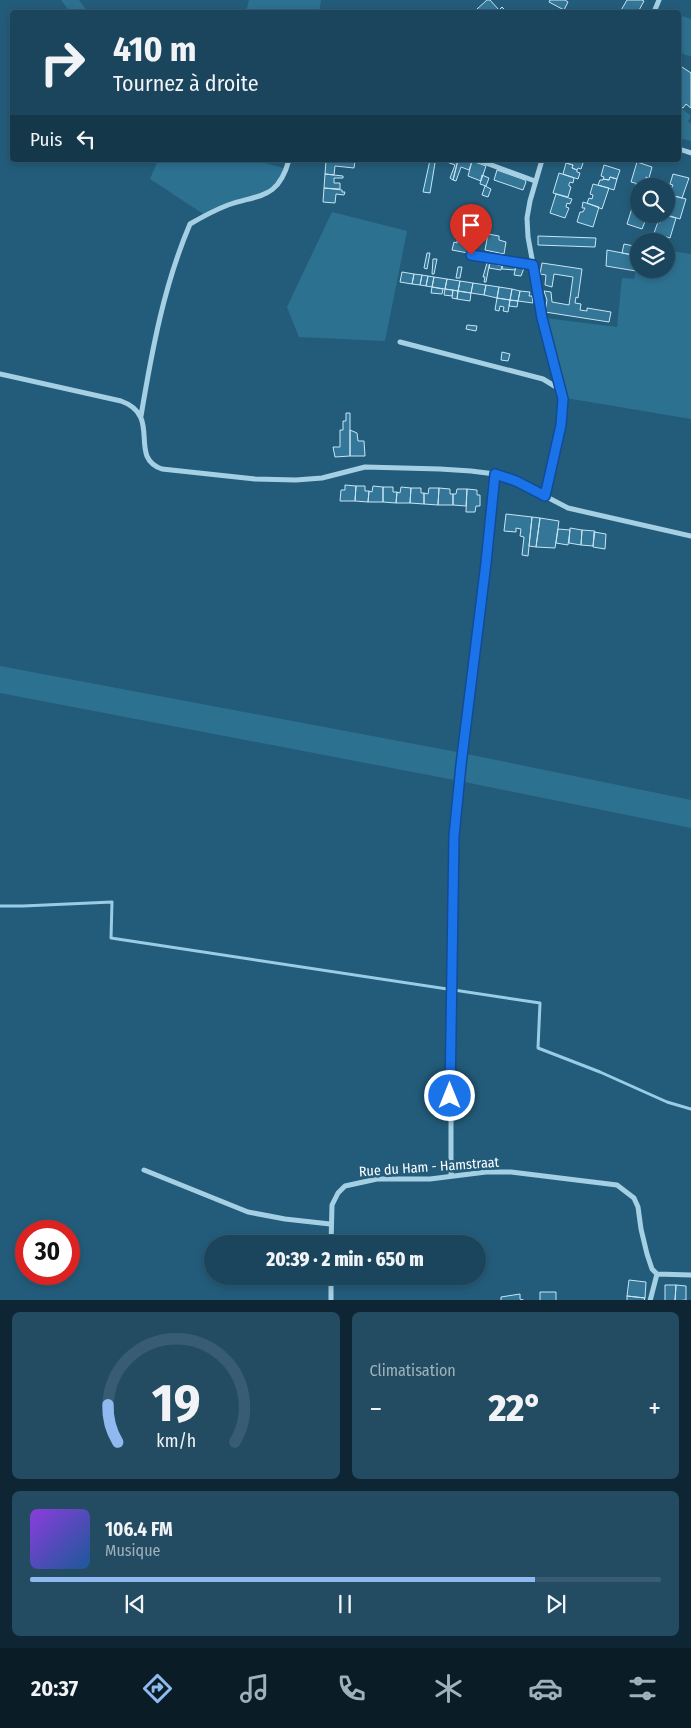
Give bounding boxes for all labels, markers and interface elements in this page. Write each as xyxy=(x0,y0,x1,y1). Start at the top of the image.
text: 410 m xyxy=(113,28,197,70)
icon: right xyxy=(30,30,95,95)
text: Tournez à droite xyxy=(113,70,259,97)
icon: left xyxy=(72,125,100,153)
text: Puis xyxy=(30,128,62,151)
map controls xyxy=(630,178,675,278)
button: search xyxy=(630,178,675,223)
pin xyxy=(450,204,492,255)
icon: arrive xyxy=(457,211,485,239)
button: layers xyxy=(630,233,675,278)
position arrow xyxy=(423,1069,475,1121)
street label: Rue du Ham - Hamstraat xyxy=(358,1154,500,1180)
speed limit sign: 30 xyxy=(15,1220,80,1285)
text: 20:39 · 2 min · 650 m xyxy=(266,1248,424,1271)
text: Climatisation xyxy=(370,1361,456,1380)
text: 19 xyxy=(151,1372,200,1435)
text: 22° xyxy=(488,1385,542,1431)
text: − xyxy=(370,1392,382,1425)
text: + xyxy=(648,1392,661,1425)
text: km/h xyxy=(156,1430,196,1452)
text: 106.4 FM xyxy=(105,1518,173,1541)
text: Musique xyxy=(105,1541,160,1560)
icon: previous xyxy=(121,1590,149,1618)
icon: pause xyxy=(331,1590,359,1618)
icon: next xyxy=(542,1590,570,1618)
icon: directions xyxy=(140,1671,175,1706)
icon: music xyxy=(237,1671,272,1706)
icon: phone xyxy=(334,1671,369,1706)
icon: climate xyxy=(431,1671,466,1706)
icon: car xyxy=(528,1671,563,1706)
icon: filters xyxy=(625,1671,660,1706)
text: 20:37 xyxy=(31,1675,78,1702)

